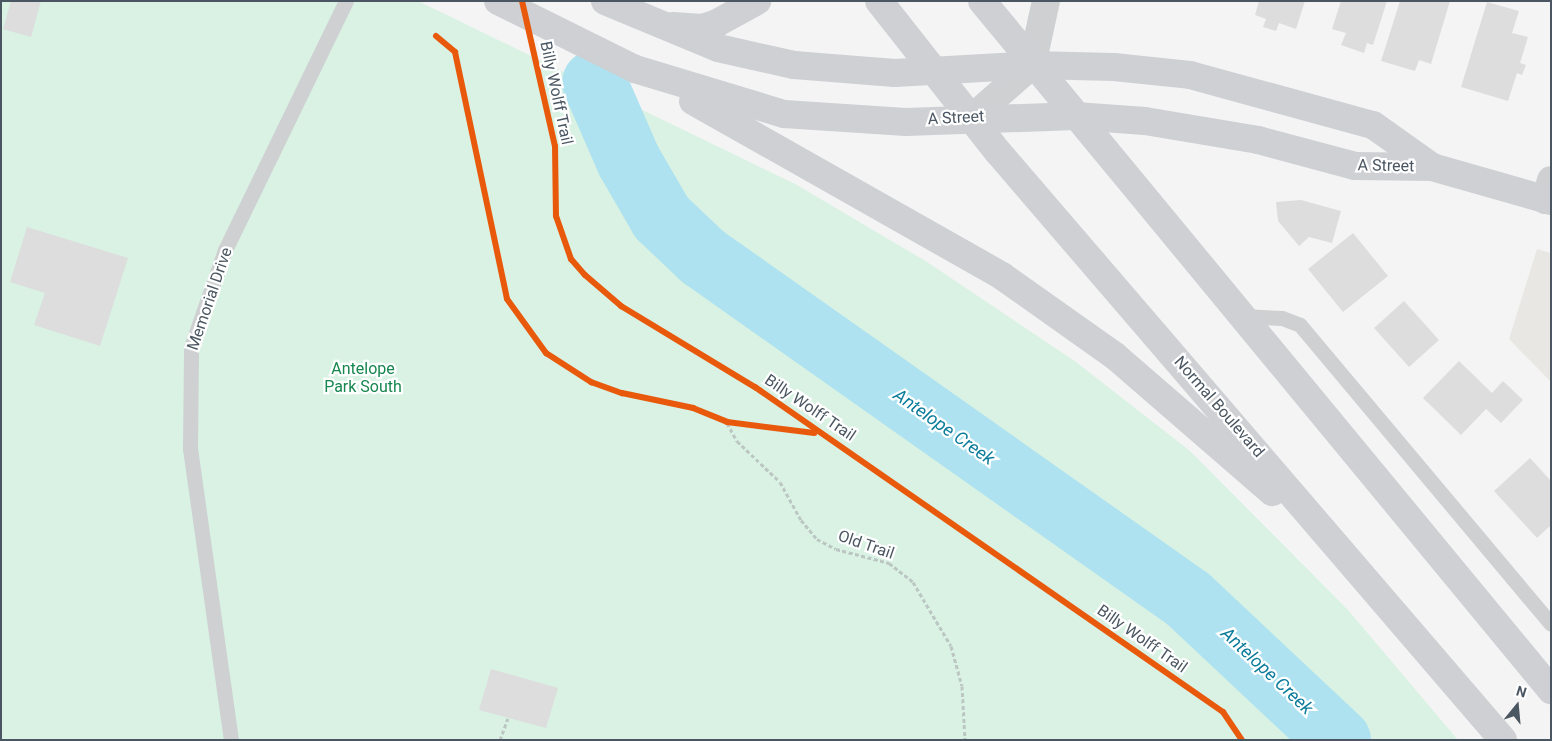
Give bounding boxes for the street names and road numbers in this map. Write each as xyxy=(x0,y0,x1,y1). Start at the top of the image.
street label: Billy Wolff Trail xyxy=(536,39,576,147)
street label: A Street xyxy=(927,107,985,129)
street label: A Street xyxy=(1358,156,1414,176)
street label: Memorial Drive xyxy=(183,245,237,353)
street label: Normal Boulevard xyxy=(1170,353,1268,461)
street label: Billy Wolff Trail xyxy=(761,370,859,446)
street label: Old Trail xyxy=(835,526,897,564)
street label: Billy Wolff Trail xyxy=(1093,601,1191,677)

